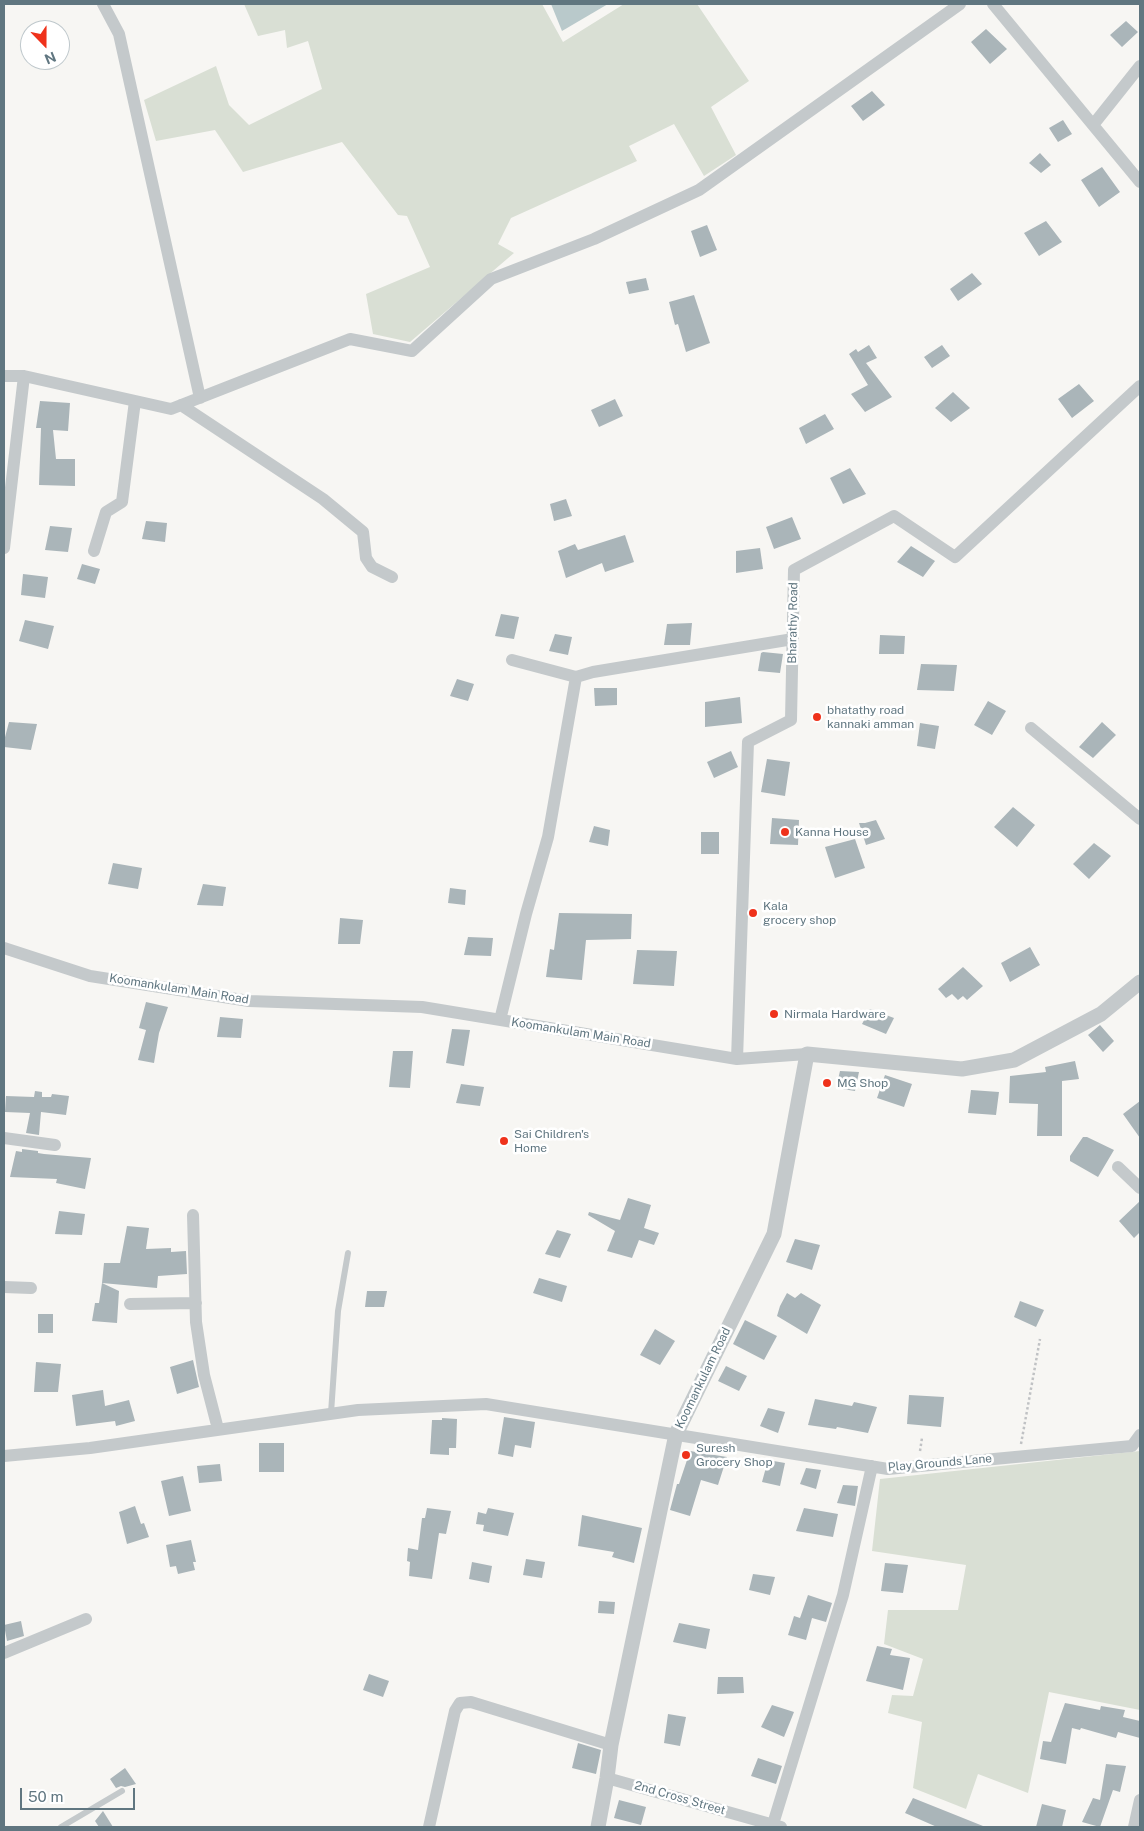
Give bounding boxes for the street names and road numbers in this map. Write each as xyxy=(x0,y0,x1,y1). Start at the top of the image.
street label: Bharathy Road xyxy=(785,582,801,664)
street label: Koomankulam Main Road xyxy=(108,971,250,1007)
street label: Koomankulam Main Road xyxy=(510,1015,652,1051)
street label: Koomankulam Road xyxy=(672,1325,734,1431)
street label: Play Grounds Lane xyxy=(887,1451,993,1475)
street label: 2nd Cross Street xyxy=(633,1778,727,1818)

